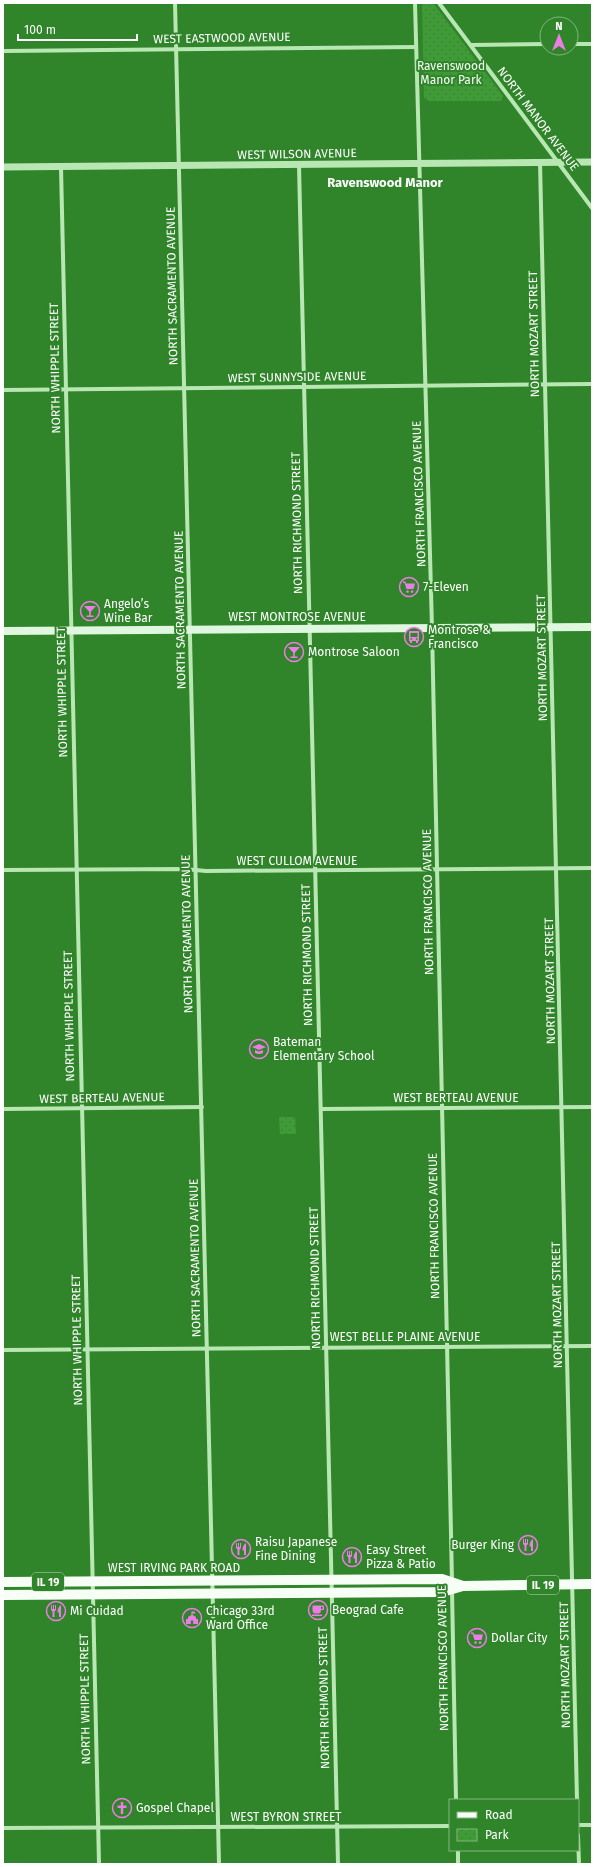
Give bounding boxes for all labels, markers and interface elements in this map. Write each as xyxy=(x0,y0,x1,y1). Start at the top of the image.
scale bar xyxy=(18,16,137,42)
north arrow xyxy=(539,16,579,56)
text: N xyxy=(555,20,563,33)
text: 100 m xyxy=(24,23,56,37)
street label: WEST EASTWOOD AVENUE xyxy=(153,30,291,46)
park label: Ravenswood Manor Park xyxy=(417,59,485,87)
street label: NORTH MANOR AVENUE xyxy=(494,64,582,174)
street label: WEST WILSON AVENUE xyxy=(237,146,357,162)
district label: Ravenswood Manor xyxy=(327,175,444,190)
street label: NORTH SACRAMENTO AVENUE xyxy=(164,207,180,365)
street label: NORTH MOZART STREET xyxy=(526,270,542,397)
street label: NORTH WHIPPLE STREET xyxy=(47,302,63,434)
street label: WEST SUNNYSIDE AVENUE xyxy=(227,369,367,385)
street label: NORTH FRANCISCO AVENUE xyxy=(409,421,429,567)
street label: NORTH RICHMOND STREET xyxy=(289,451,305,594)
street label: NORTH SACRAMENTO AVENUE xyxy=(172,531,188,689)
supermarket icon: 7-Eleven xyxy=(398,576,420,598)
place label: 7-Eleven xyxy=(423,580,469,594)
street label: NORTH MOZART STREET xyxy=(534,594,550,721)
place label: Angelo’s Wine Bar xyxy=(104,597,153,625)
bar icon: Angelo’s Wine Bar xyxy=(79,600,101,622)
street label: WEST MONTROSE AVENUE xyxy=(228,610,366,624)
place label: Montrose & Francisco xyxy=(428,623,491,651)
street label: NORTH WHIPPLE STREET xyxy=(54,626,70,758)
bus stop icon: Montrose & Francisco xyxy=(403,626,425,648)
bar icon: Montrose Saloon xyxy=(283,641,305,663)
place label: Montrose Saloon xyxy=(308,645,400,659)
street label: NORTH FRANCISCO AVENUE xyxy=(420,829,436,975)
street label: WEST CULLOM AVENUE xyxy=(237,854,357,868)
street label: NORTH SACRAMENTO AVENUE xyxy=(179,855,195,1013)
street label: NORTH RICHMOND STREET xyxy=(299,883,315,1026)
street label: NORTH MOZART STREET xyxy=(542,917,558,1044)
street label: NORTH WHIPPLE STREET xyxy=(61,950,77,1082)
place label: Bateman Elementary School xyxy=(273,1035,375,1063)
school or university icon: Bateman Elementary School xyxy=(248,1038,270,1060)
street label: WEST BERTEAU AVENUE xyxy=(39,1090,165,1106)
street label: WEST BERTEAU AVENUE xyxy=(393,1091,519,1105)
street label: NORTH FRANCISCO AVENUE xyxy=(426,1153,442,1299)
street label: NORTH SACRAMENTO AVENUE xyxy=(187,1179,203,1337)
street label: NORTH RICHMOND STREET xyxy=(307,1206,323,1349)
street label: NORTH MOZART STREET xyxy=(549,1241,565,1368)
street label: NORTH WHIPPLE STREET xyxy=(69,1274,85,1406)
street label: WEST BELLE PLAINE AVENUE xyxy=(330,1330,480,1344)
restaurant icon: Burger King xyxy=(517,1534,539,1556)
place label: Raisu Japanese Fine Dining xyxy=(255,1535,337,1563)
restaurant icon: Raisu Japanese Fine Dining xyxy=(230,1538,252,1560)
place label: Burger King xyxy=(451,1538,515,1552)
place label: Easy Street Pizza & Patio xyxy=(366,1543,436,1571)
restaurant icon: Easy Street Pizza & Patio xyxy=(341,1546,363,1568)
street label: WEST IRVING PARK ROAD xyxy=(108,1561,240,1575)
road number: IL 19 xyxy=(32,1573,64,1591)
road number: IL 19 xyxy=(527,1576,559,1594)
street label: NORTH FRANCISCO AVENUE xyxy=(435,1585,451,1731)
cafe icon: Beograd Cafe xyxy=(307,1599,329,1621)
restaurant icon: Mi Cuidad xyxy=(45,1600,67,1622)
street label: NORTH MOZART STREET xyxy=(557,1601,573,1728)
place label: Beograd Cafe xyxy=(332,1603,404,1617)
place label: Mi Cuidad xyxy=(70,1604,124,1618)
place label: Chicago 33rd Ward Office xyxy=(206,1604,275,1632)
public building icon: Chicago 33rd Ward Office xyxy=(181,1607,203,1629)
street label: NORTH RICHMOND STREET xyxy=(316,1626,332,1769)
supermarket icon: Dollar City xyxy=(466,1627,488,1649)
place label: Dollar City xyxy=(491,1631,547,1645)
street label: NORTH WHIPPLE STREET xyxy=(77,1633,93,1765)
church icon: Gospel Chapel xyxy=(111,1797,133,1819)
legend xyxy=(449,1799,579,1851)
place label: Gospel Chapel xyxy=(136,1801,214,1815)
text: Road xyxy=(485,1808,513,1822)
street label: WEST BYRON STREET xyxy=(230,1810,342,1824)
text: Park xyxy=(485,1828,509,1842)

